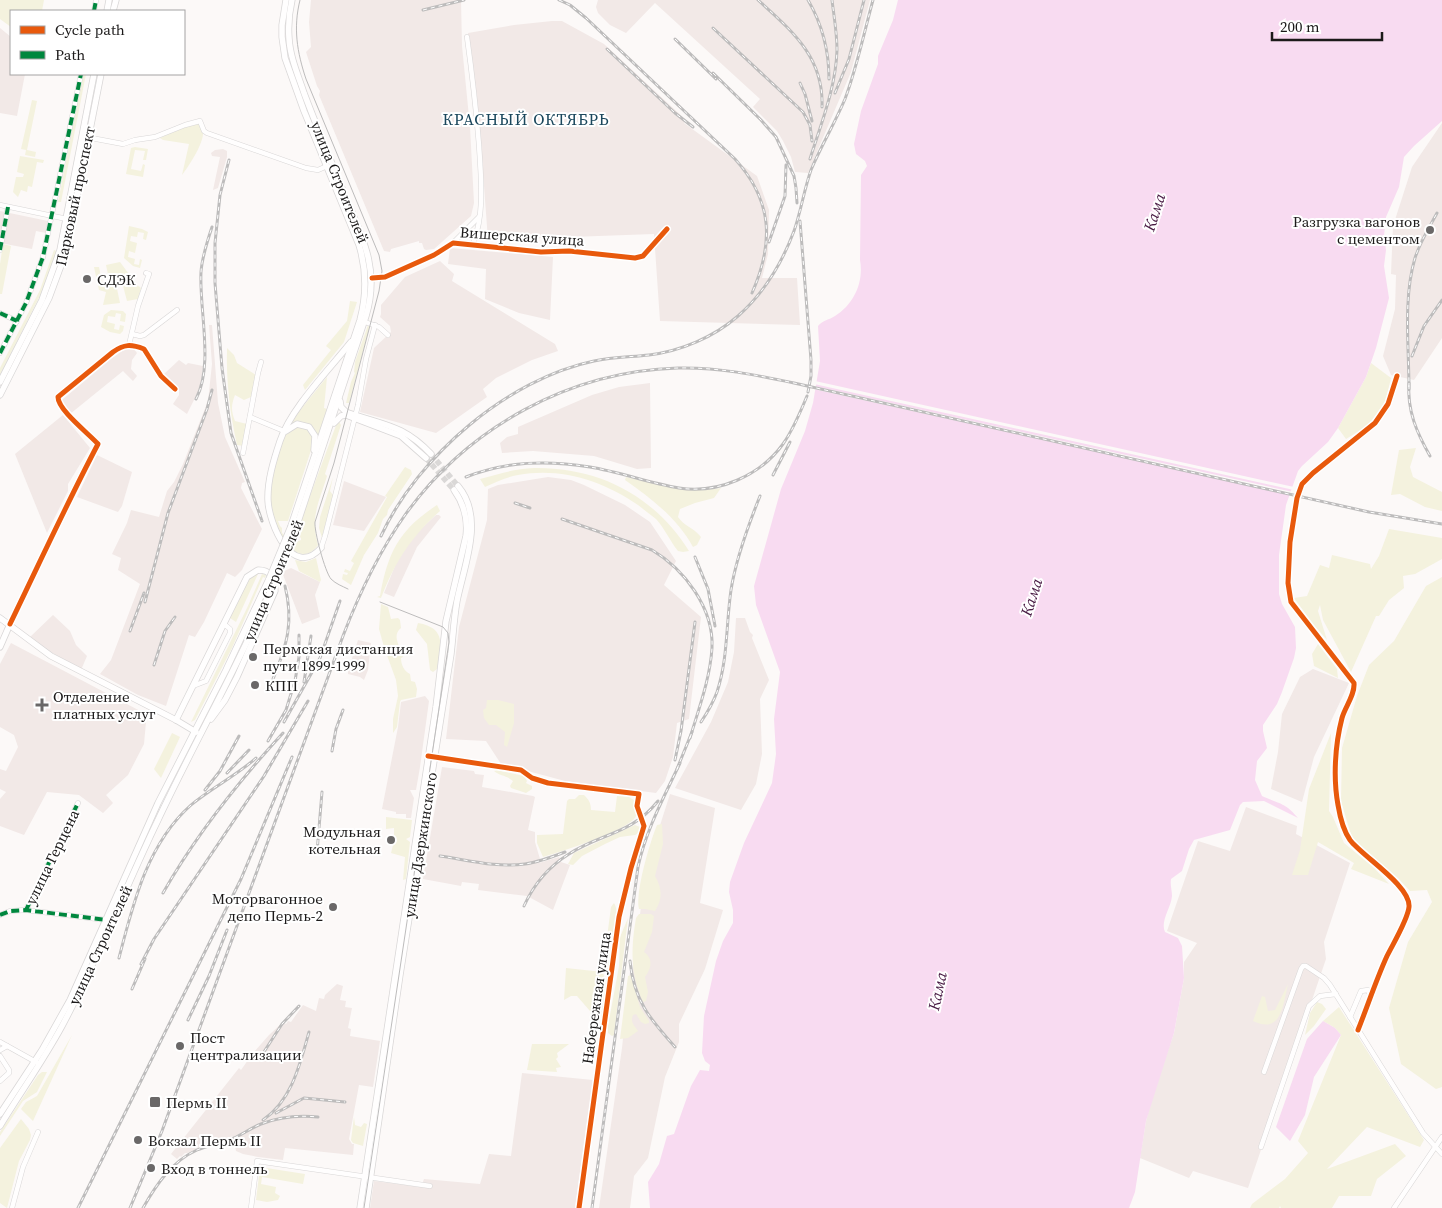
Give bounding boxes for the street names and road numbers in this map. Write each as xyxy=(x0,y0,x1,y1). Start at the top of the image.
street label: улица Строителей xyxy=(306,118,374,247)
street label: Парковый проспект xyxy=(50,124,100,268)
street label: Вишерская улица xyxy=(459,221,585,251)
street label: улица Строителей xyxy=(238,516,308,644)
street label: улица Дзержинского xyxy=(398,771,442,919)
street label: улица Герцена xyxy=(20,806,84,908)
street label: улица Строителей xyxy=(63,881,137,1008)
street label: Набережная улица xyxy=(576,930,616,1066)

